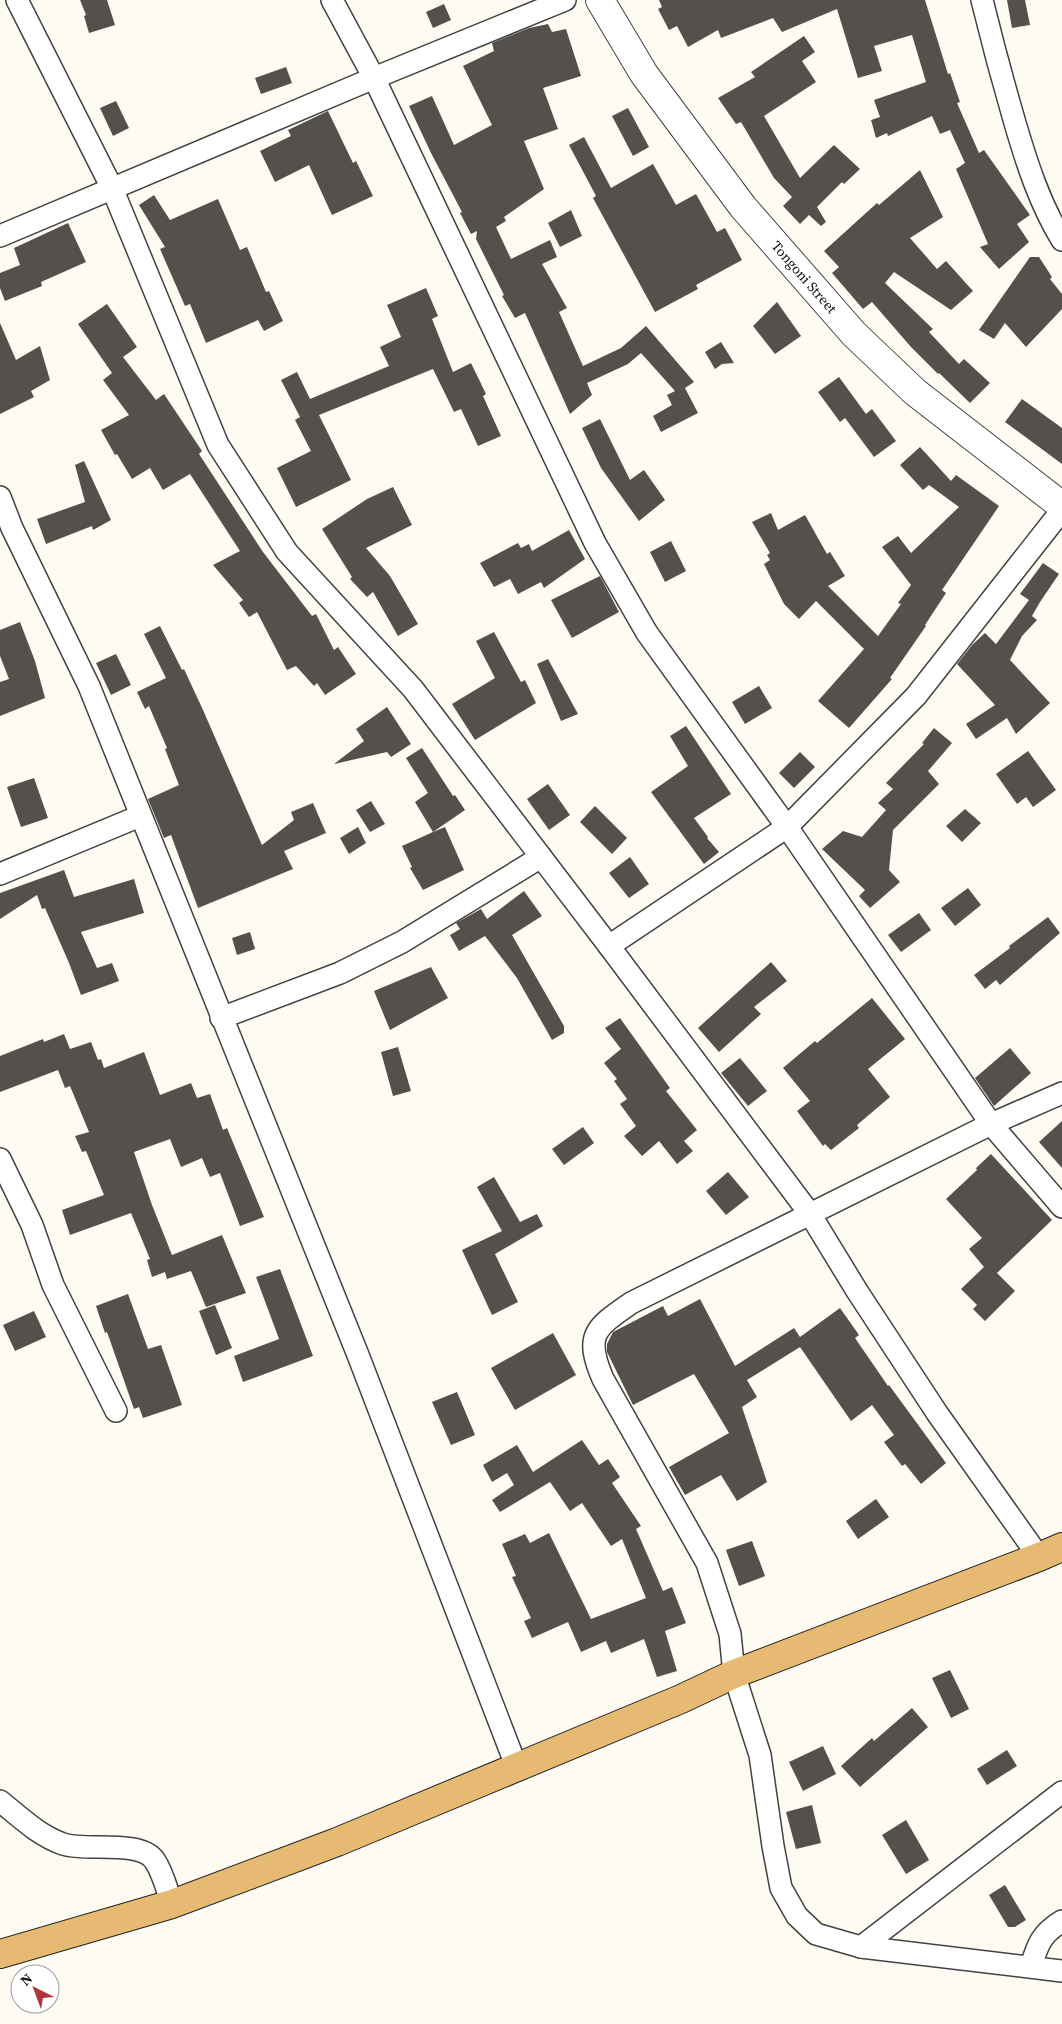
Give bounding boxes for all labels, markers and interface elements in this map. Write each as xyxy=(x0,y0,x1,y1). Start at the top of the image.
street label: Tongoni Street xyxy=(767,236,842,318)
north arrow xyxy=(10,1964,60,2014)
text: N xyxy=(16,1968,37,1990)

